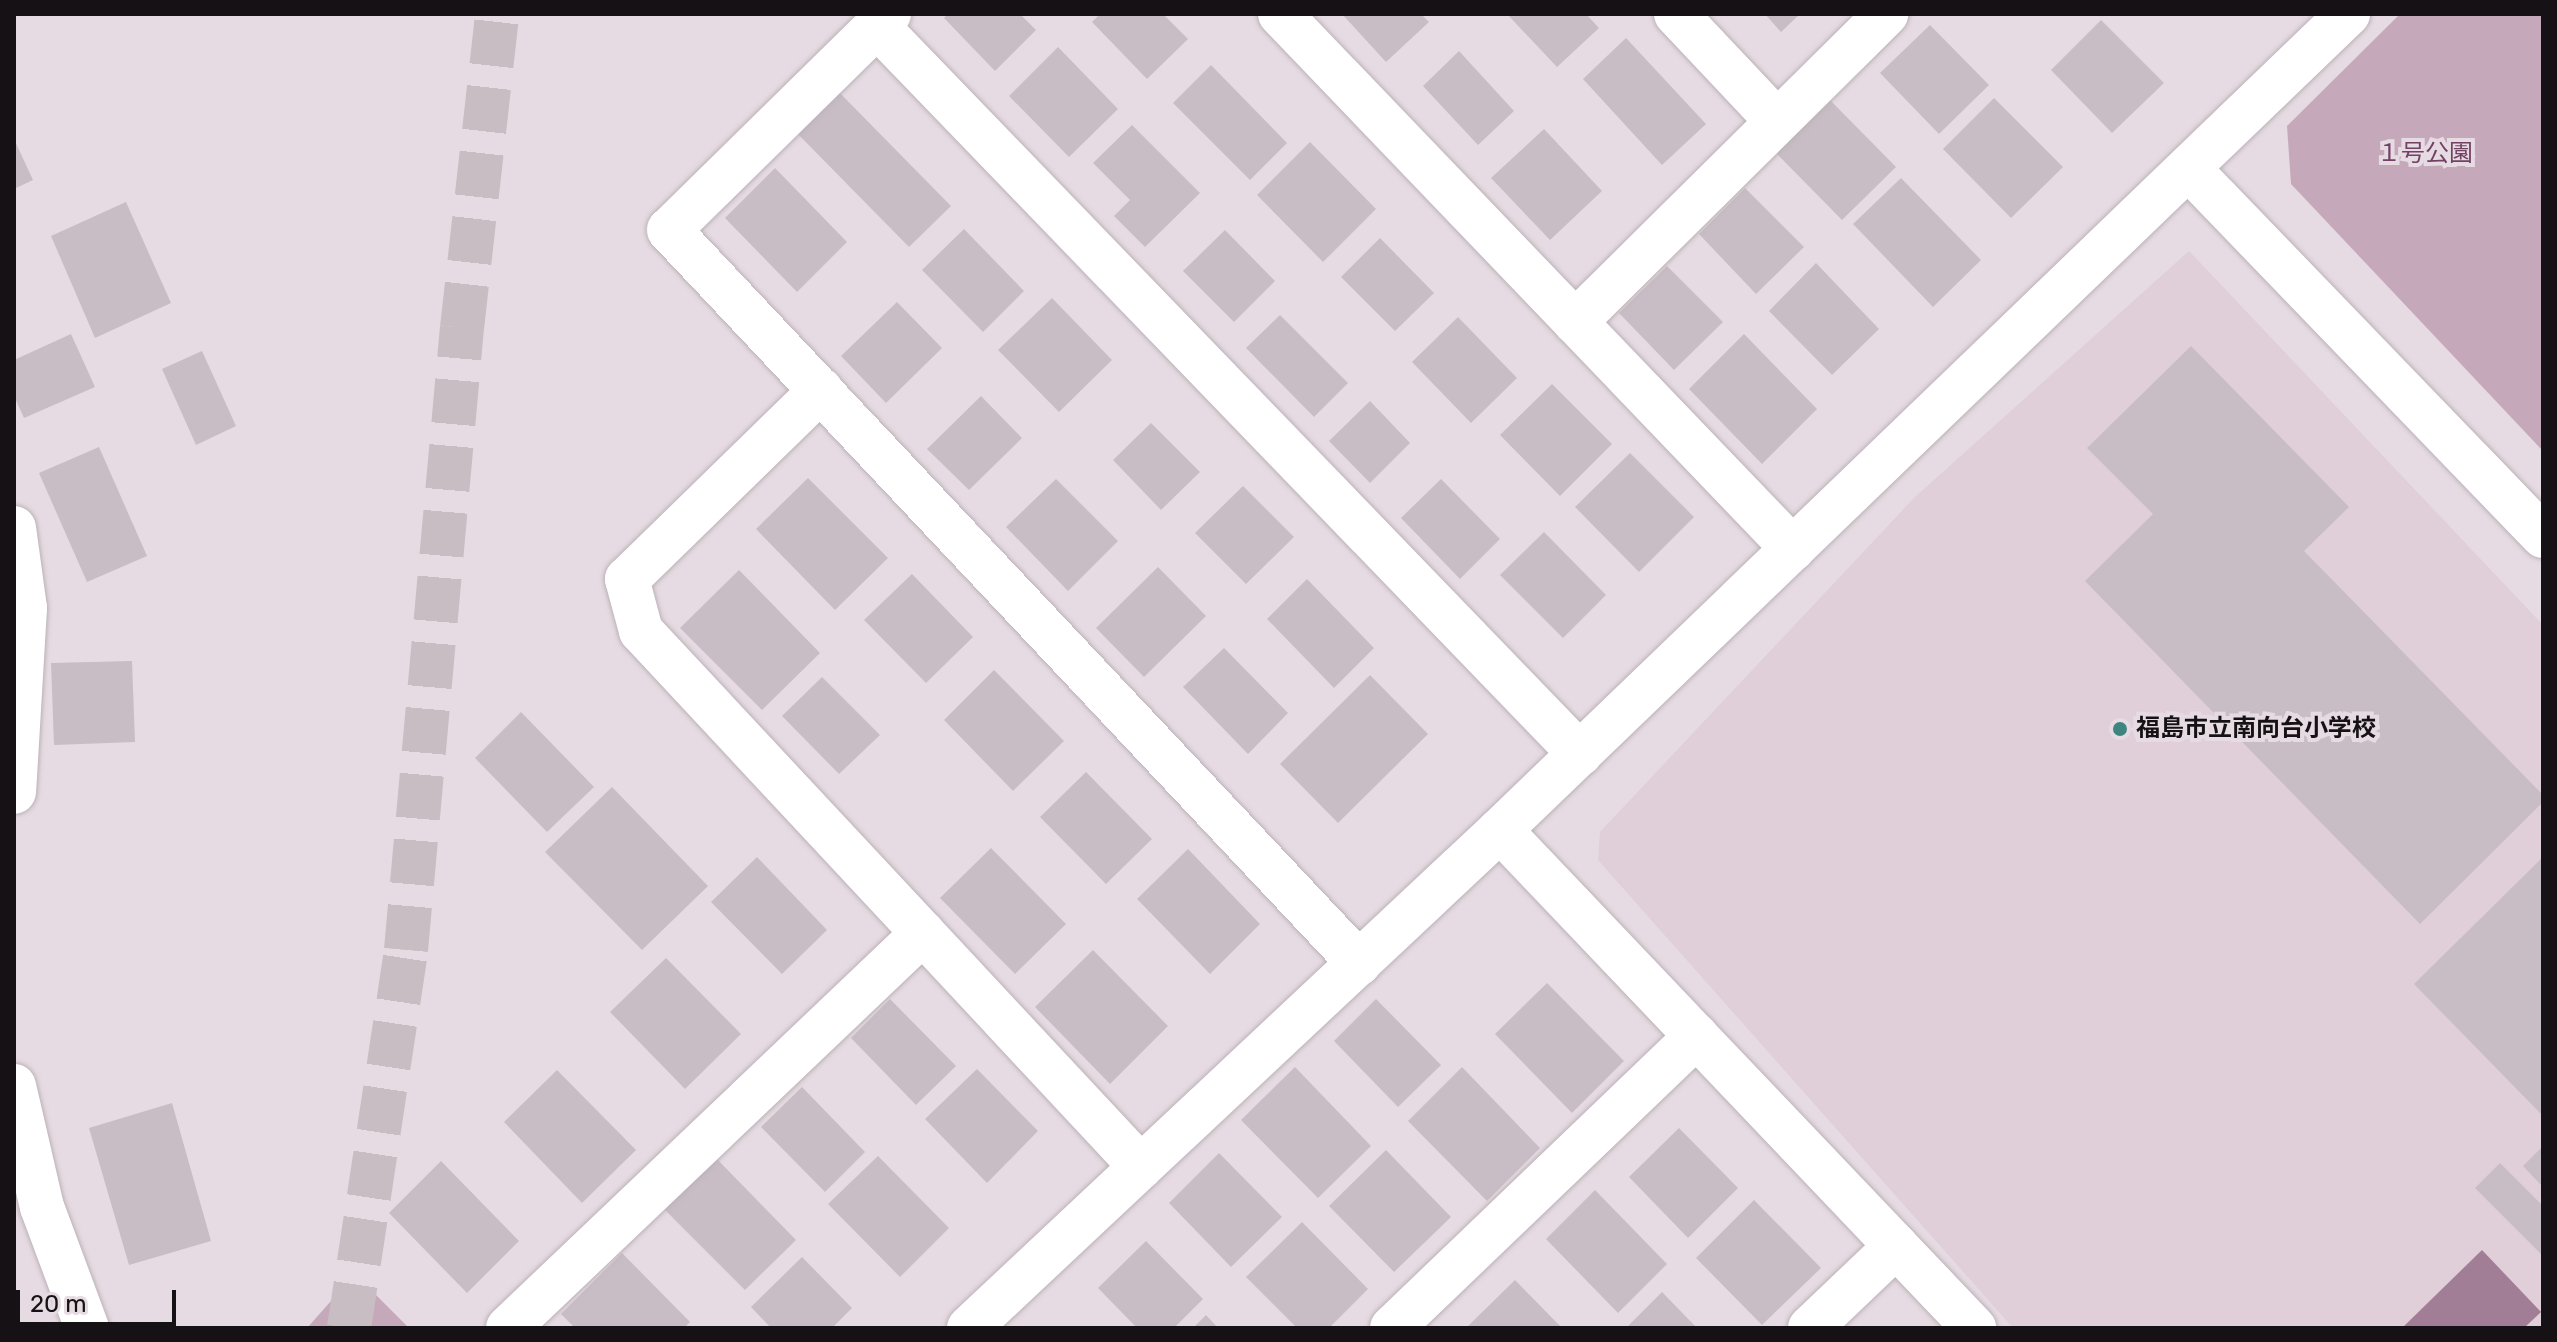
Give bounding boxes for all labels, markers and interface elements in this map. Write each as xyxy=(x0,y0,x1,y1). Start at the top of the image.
park label: １号公園 xyxy=(2377,140,2473,168)
place label: 福島市立南向台小学校 xyxy=(2136,715,2376,743)
marker: 福島市立南向台小学校 xyxy=(2111,720,2129,738)
scale bar xyxy=(20,1274,180,1324)
text: 20 m xyxy=(30,1290,87,1318)

